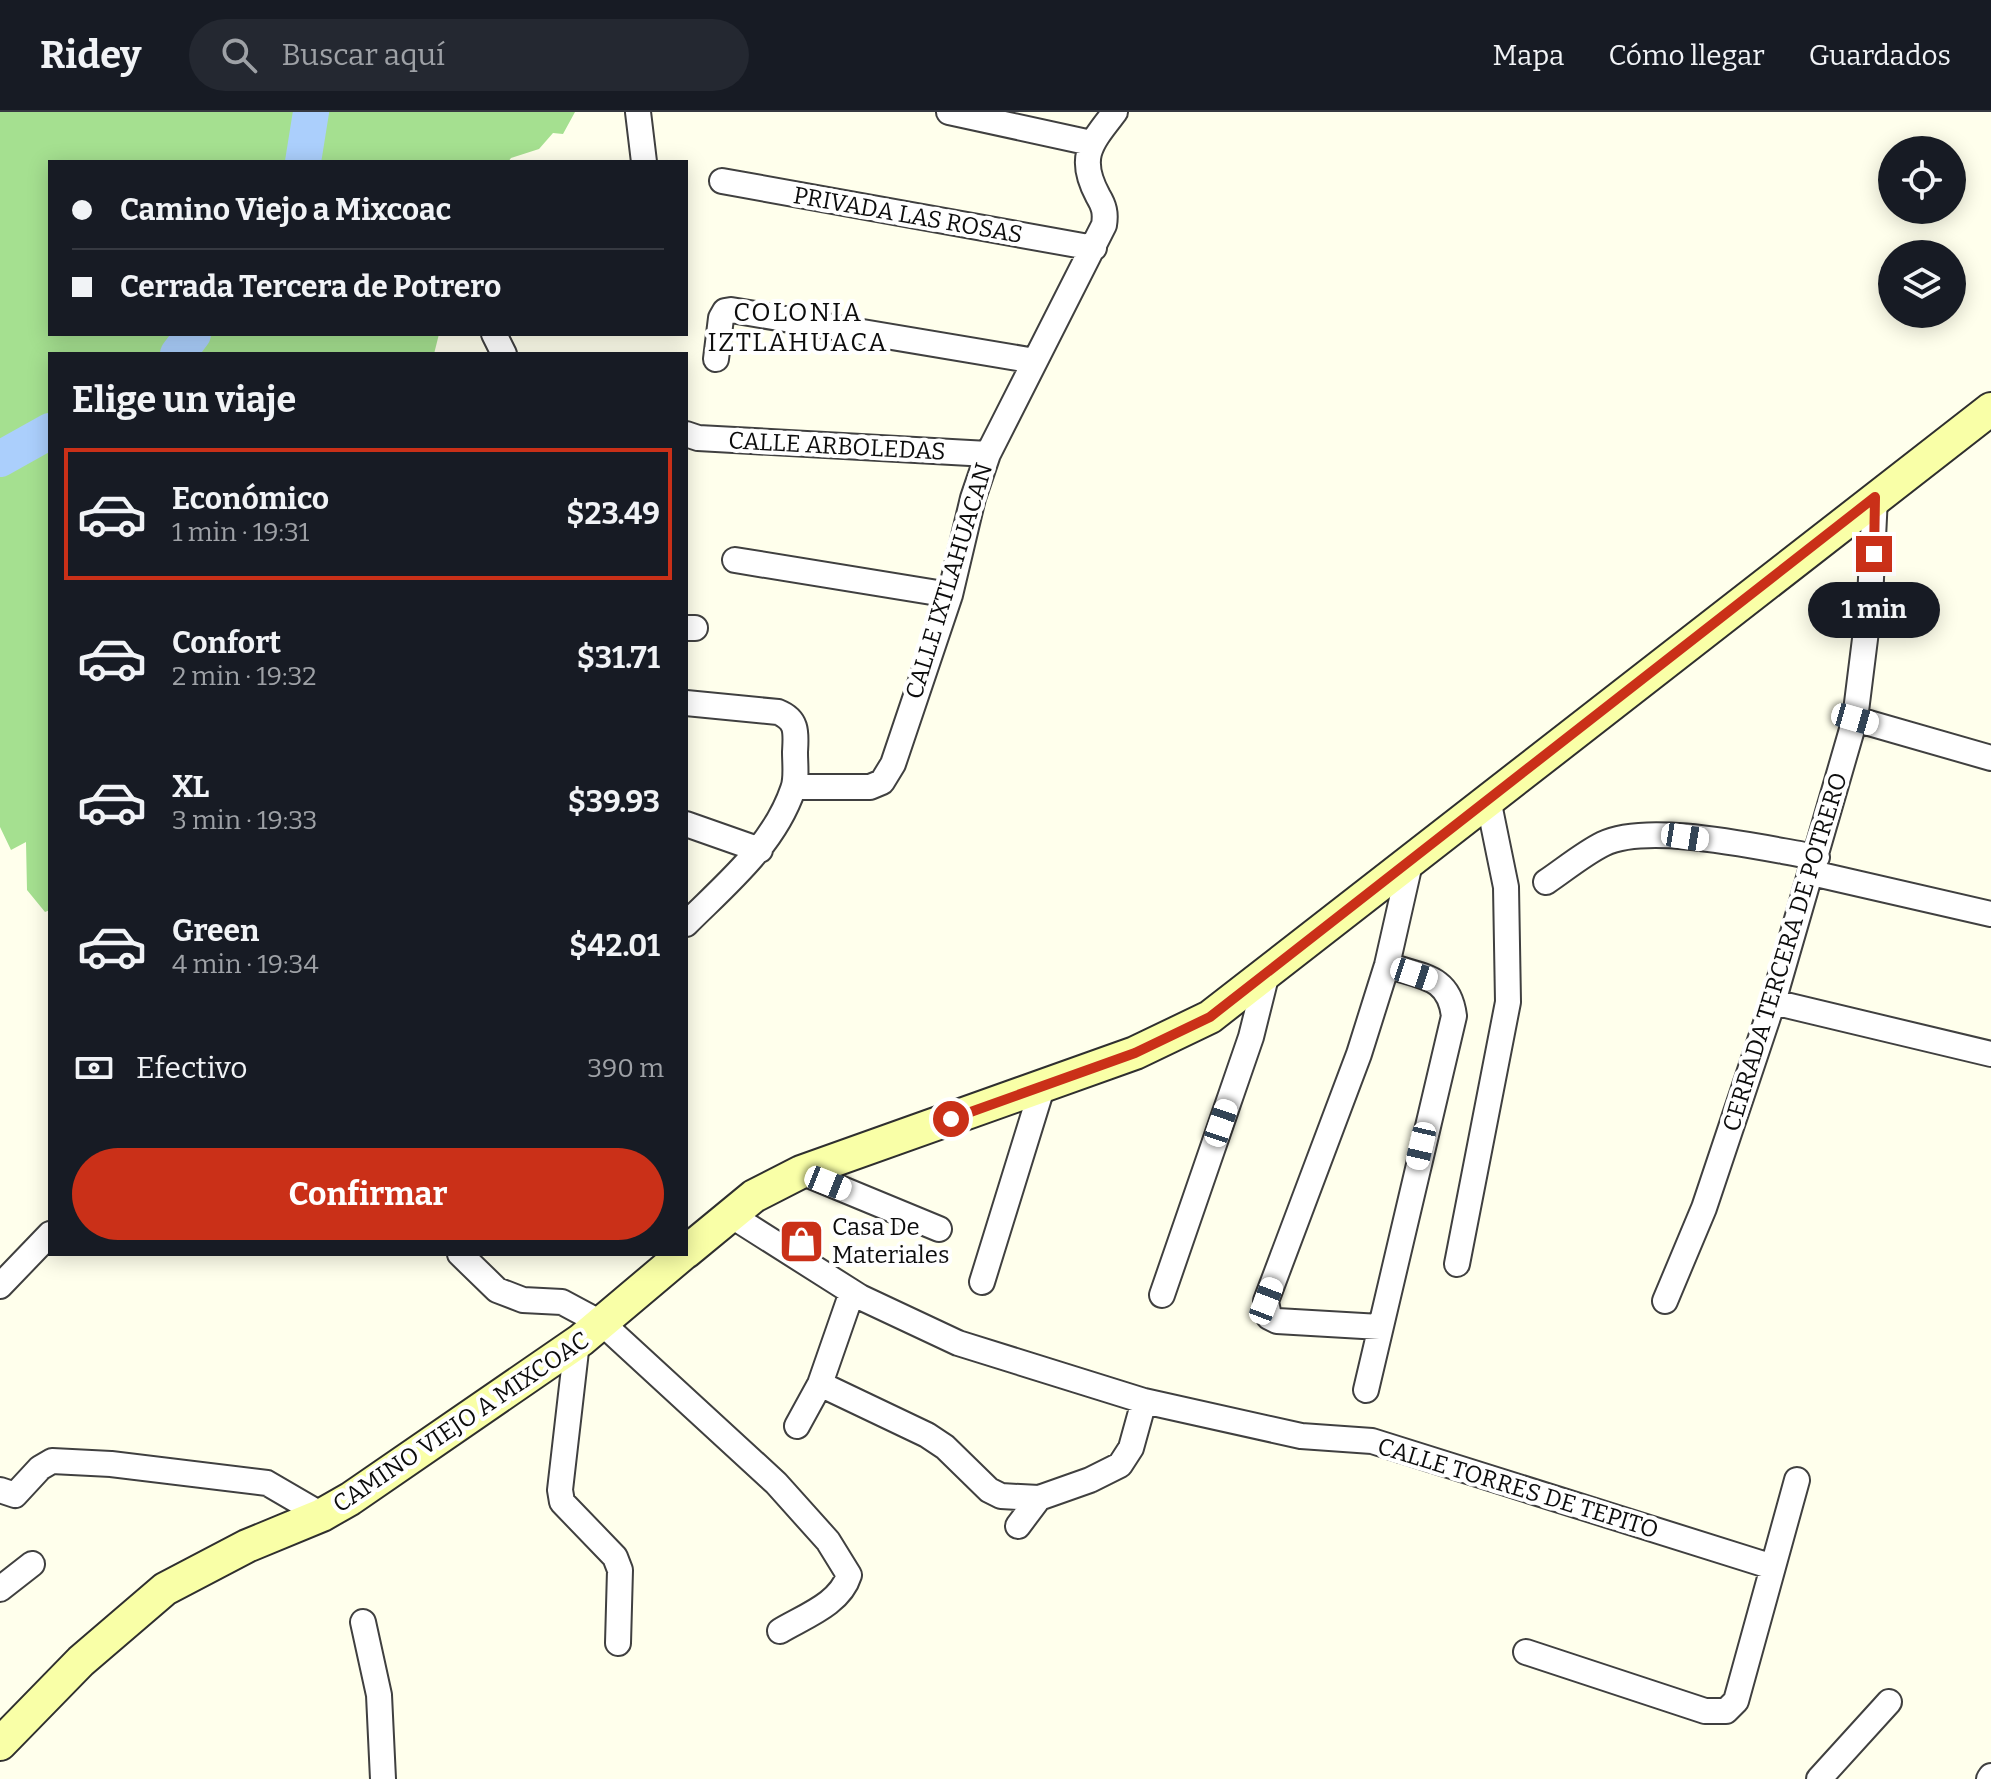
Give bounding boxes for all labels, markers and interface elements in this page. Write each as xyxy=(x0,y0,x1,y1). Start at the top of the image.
search box xyxy=(189,19,749,91)
text: Ridey xyxy=(40,32,141,78)
icon: search xyxy=(217,33,261,77)
text: Buscar aquí xyxy=(281,37,445,73)
text: Mapa xyxy=(1493,39,1564,72)
text: Cómo llegar xyxy=(1608,39,1765,72)
text: Guardados xyxy=(1809,39,1951,72)
map controls xyxy=(1878,136,1966,328)
button: locate xyxy=(1878,136,1966,224)
street label: PRIVADA LAS ROSAS xyxy=(791,181,1025,249)
text: Camino Viejo a Mixcoac xyxy=(120,192,451,228)
button: layers xyxy=(1878,240,1966,328)
text: Cerrada Tercera de Potrero xyxy=(120,269,501,305)
district label: COLONIA IZTLAHUACA xyxy=(708,297,888,358)
text: Elige un viaje xyxy=(72,378,296,422)
street label: CALLE ARBOLEDAS xyxy=(728,426,946,466)
street label: CALLE IXTLAHUACAN xyxy=(900,460,998,702)
icon: car xyxy=(76,478,148,550)
text: Económico xyxy=(172,481,329,517)
text: $23.49 xyxy=(566,496,660,532)
text: 1 min · 19:31 xyxy=(172,517,309,548)
route end xyxy=(1856,536,1892,572)
callout: 1 min xyxy=(1808,582,1940,638)
text: 1 min xyxy=(1841,594,1907,625)
icon: car xyxy=(76,622,148,694)
text: Confort xyxy=(172,625,281,661)
text: $31.71 xyxy=(577,640,660,676)
text: 2 min · 19:32 xyxy=(172,661,316,692)
car xyxy=(1829,701,1881,737)
icon: car xyxy=(76,766,148,838)
text: XL xyxy=(172,769,209,805)
street label: CERRADA TERCERA DE POTRERO xyxy=(1717,769,1853,1135)
text: $39.93 xyxy=(568,784,660,820)
text: 3 min · 19:33 xyxy=(172,805,317,836)
car xyxy=(1659,821,1711,853)
icon: car xyxy=(76,910,148,982)
text: Green xyxy=(172,913,259,949)
text: $42.01 xyxy=(569,928,660,964)
text: 4 min · 19:34 xyxy=(172,949,319,980)
car xyxy=(1387,955,1441,993)
icon: cash xyxy=(72,1046,116,1090)
text: Efectivo xyxy=(136,1050,248,1086)
text: 390 m xyxy=(587,1053,664,1084)
car xyxy=(1202,1096,1240,1150)
route start xyxy=(933,1101,969,1137)
car xyxy=(1404,1120,1438,1172)
button: Confirmar xyxy=(72,1148,664,1240)
car xyxy=(801,1163,855,1203)
place label: Casa De Materiales xyxy=(832,1213,949,1269)
shop icon: Casa De Materiales xyxy=(777,1217,825,1265)
car xyxy=(1246,1274,1286,1328)
street label: CAMINO VIEJO A MIXCOAC xyxy=(328,1326,594,1518)
street label: CALLE TORRES DE TEPITO xyxy=(1374,1432,1662,1544)

